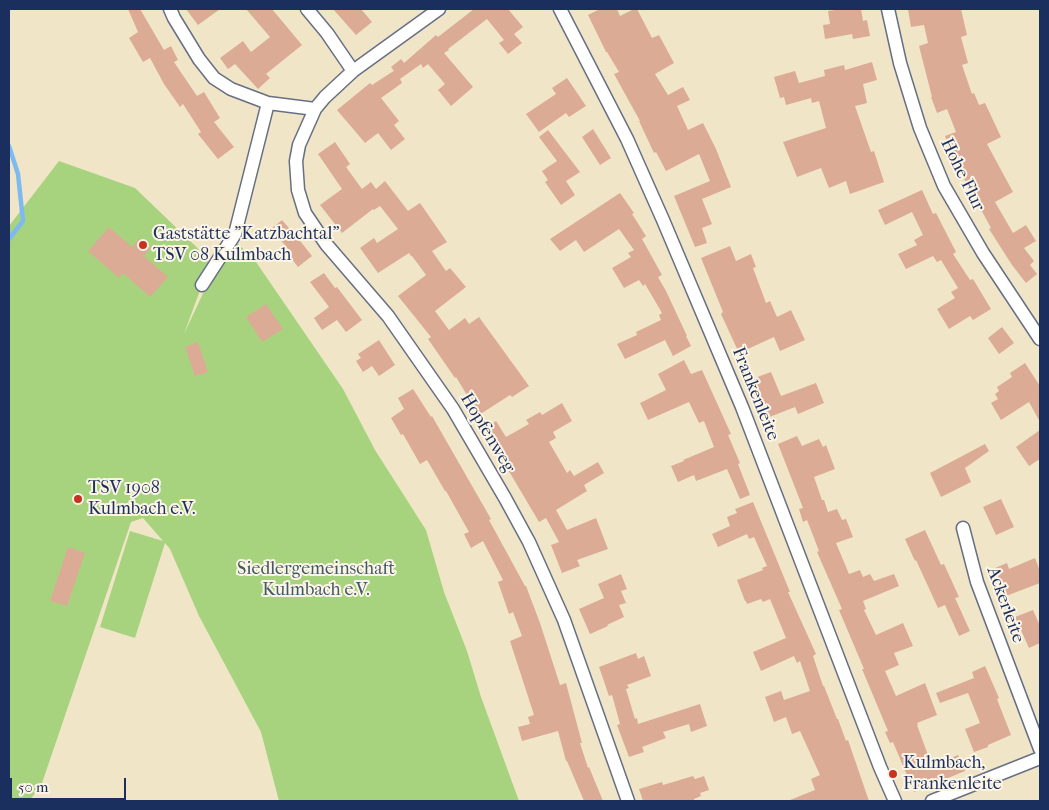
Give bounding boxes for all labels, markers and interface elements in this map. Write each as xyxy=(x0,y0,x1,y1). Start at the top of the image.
street label: Hohe Flur xyxy=(935,135,989,215)
place label: Gaststätte "Katzbachtal" TSV 08 Kulmbach xyxy=(153,224,339,266)
marker: Gaststätte "Katzbachtal" TSV 08 Kulmbach xyxy=(137,239,149,251)
street label: Frankenleite xyxy=(726,344,784,444)
street label: Hopfenweg xyxy=(455,389,519,477)
place label: TSV 1908 Kulmbach e.V. xyxy=(88,478,196,520)
marker: TSV 1908 Kulmbach e.V. xyxy=(72,493,84,505)
park label: Siedlergemeinschaft Kulmbach e.V. xyxy=(237,559,395,602)
street label: Ackerleite xyxy=(981,564,1029,646)
place label: Kulmbach, Frankenleite xyxy=(903,753,1002,796)
scale bar xyxy=(12,768,129,800)
marker: Kulmbach, Frankenleite xyxy=(887,768,899,780)
text: 50 m xyxy=(18,778,48,796)

